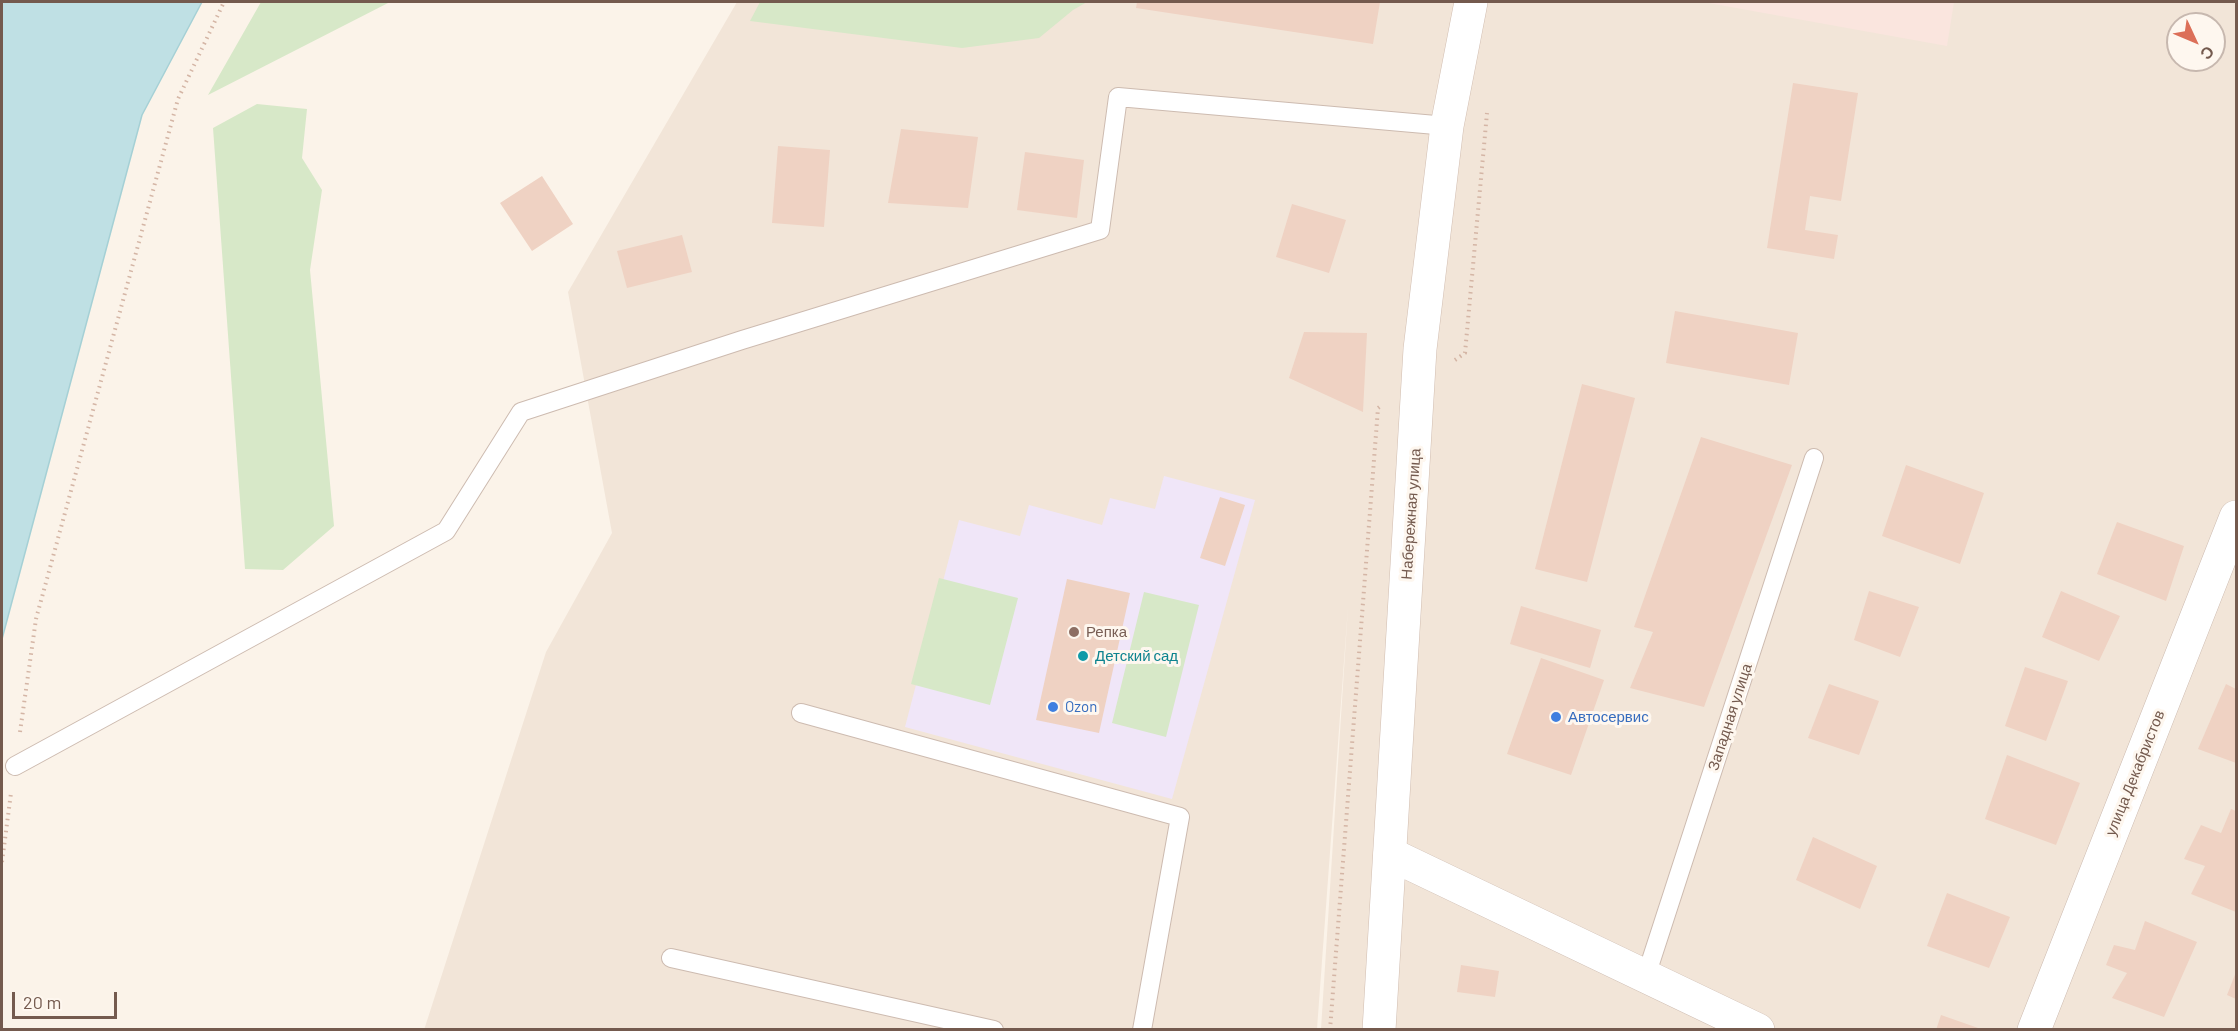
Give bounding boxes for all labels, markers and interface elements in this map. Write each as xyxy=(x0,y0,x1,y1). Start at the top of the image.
north arrow xyxy=(2166,12,2226,72)
text: С xyxy=(2197,43,2219,64)
street label: Набережная улица xyxy=(1397,448,1425,580)
place label: Репка xyxy=(1086,623,1127,641)
marker: Репка xyxy=(1067,625,1081,639)
place label: Детский сад xyxy=(1095,647,1178,665)
marker: Детский сад xyxy=(1076,649,1090,663)
street label: Западная улица xyxy=(1704,661,1756,773)
place label: Ozon xyxy=(1065,698,1097,716)
marker: Ozon xyxy=(1046,700,1060,714)
place label: Автосервис xyxy=(1568,708,1649,726)
street label: улица Декабристов xyxy=(2102,708,2168,838)
marker: Автосервис xyxy=(1549,710,1563,724)
scale bar xyxy=(15,980,120,1018)
text: 20 m xyxy=(23,991,61,1013)

